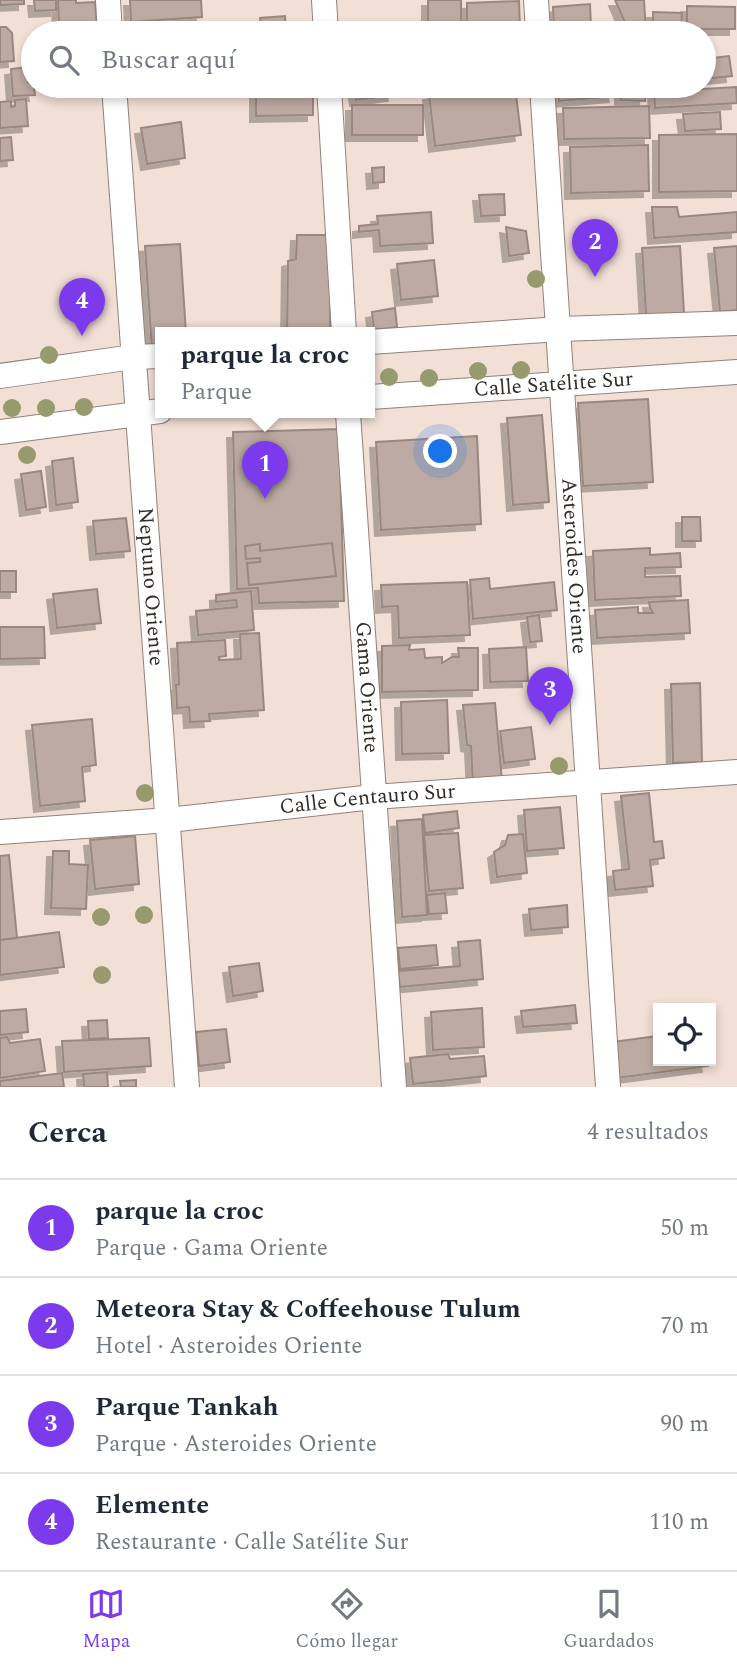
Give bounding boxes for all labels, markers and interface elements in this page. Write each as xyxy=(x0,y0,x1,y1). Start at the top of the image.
search box xyxy=(21,21,716,98)
text: Buscar aquí xyxy=(101,40,236,80)
icon: search xyxy=(45,41,83,79)
pin: 2 xyxy=(572,219,618,277)
pin: 4 xyxy=(59,278,105,336)
popup xyxy=(155,327,375,418)
text: parque la croc xyxy=(181,335,349,375)
street label: Calle Satélite Sur xyxy=(473,363,634,406)
text: Parque xyxy=(181,375,252,410)
your location xyxy=(423,434,457,468)
pin: 1 xyxy=(242,441,288,499)
street label: Asteroides Oriente xyxy=(552,477,595,655)
street label: Neptuno Oriente xyxy=(129,506,172,667)
street label: Gama Oriente xyxy=(346,621,387,754)
pin: 3 xyxy=(527,667,573,725)
street label: Calle Centauro Sur xyxy=(278,775,456,823)
map controls xyxy=(653,1003,716,1066)
button: locate xyxy=(653,1003,716,1066)
text: Cerca xyxy=(28,1110,107,1156)
text: 4 resultados xyxy=(587,1115,709,1150)
text: parque la croc xyxy=(95,1191,264,1231)
text: 1 xyxy=(45,1211,57,1246)
text: 50 m xyxy=(660,1211,709,1246)
text: Parque · Gama Oriente xyxy=(95,1231,328,1266)
text: Meteora Stay & Coffeehouse Tulum xyxy=(95,1289,521,1329)
text: 2 xyxy=(45,1309,57,1344)
text: 70 m xyxy=(660,1309,709,1344)
text: Hotel · Asteroides Oriente xyxy=(95,1329,362,1364)
text: Parque Tankah xyxy=(95,1387,279,1427)
text: 3 xyxy=(45,1407,57,1442)
text: 90 m xyxy=(660,1407,709,1442)
text: Parque · Asteroides Oriente xyxy=(95,1427,377,1462)
text: Elemente xyxy=(95,1485,209,1525)
text: 4 xyxy=(45,1505,57,1540)
text: 110 m xyxy=(649,1505,709,1540)
text: Restaurante · Calle Satélite Sur xyxy=(95,1525,409,1560)
tab: Mapa xyxy=(83,1585,130,1656)
tab: Cómo llegar xyxy=(295,1585,398,1656)
tab: Guardados xyxy=(563,1585,654,1656)

